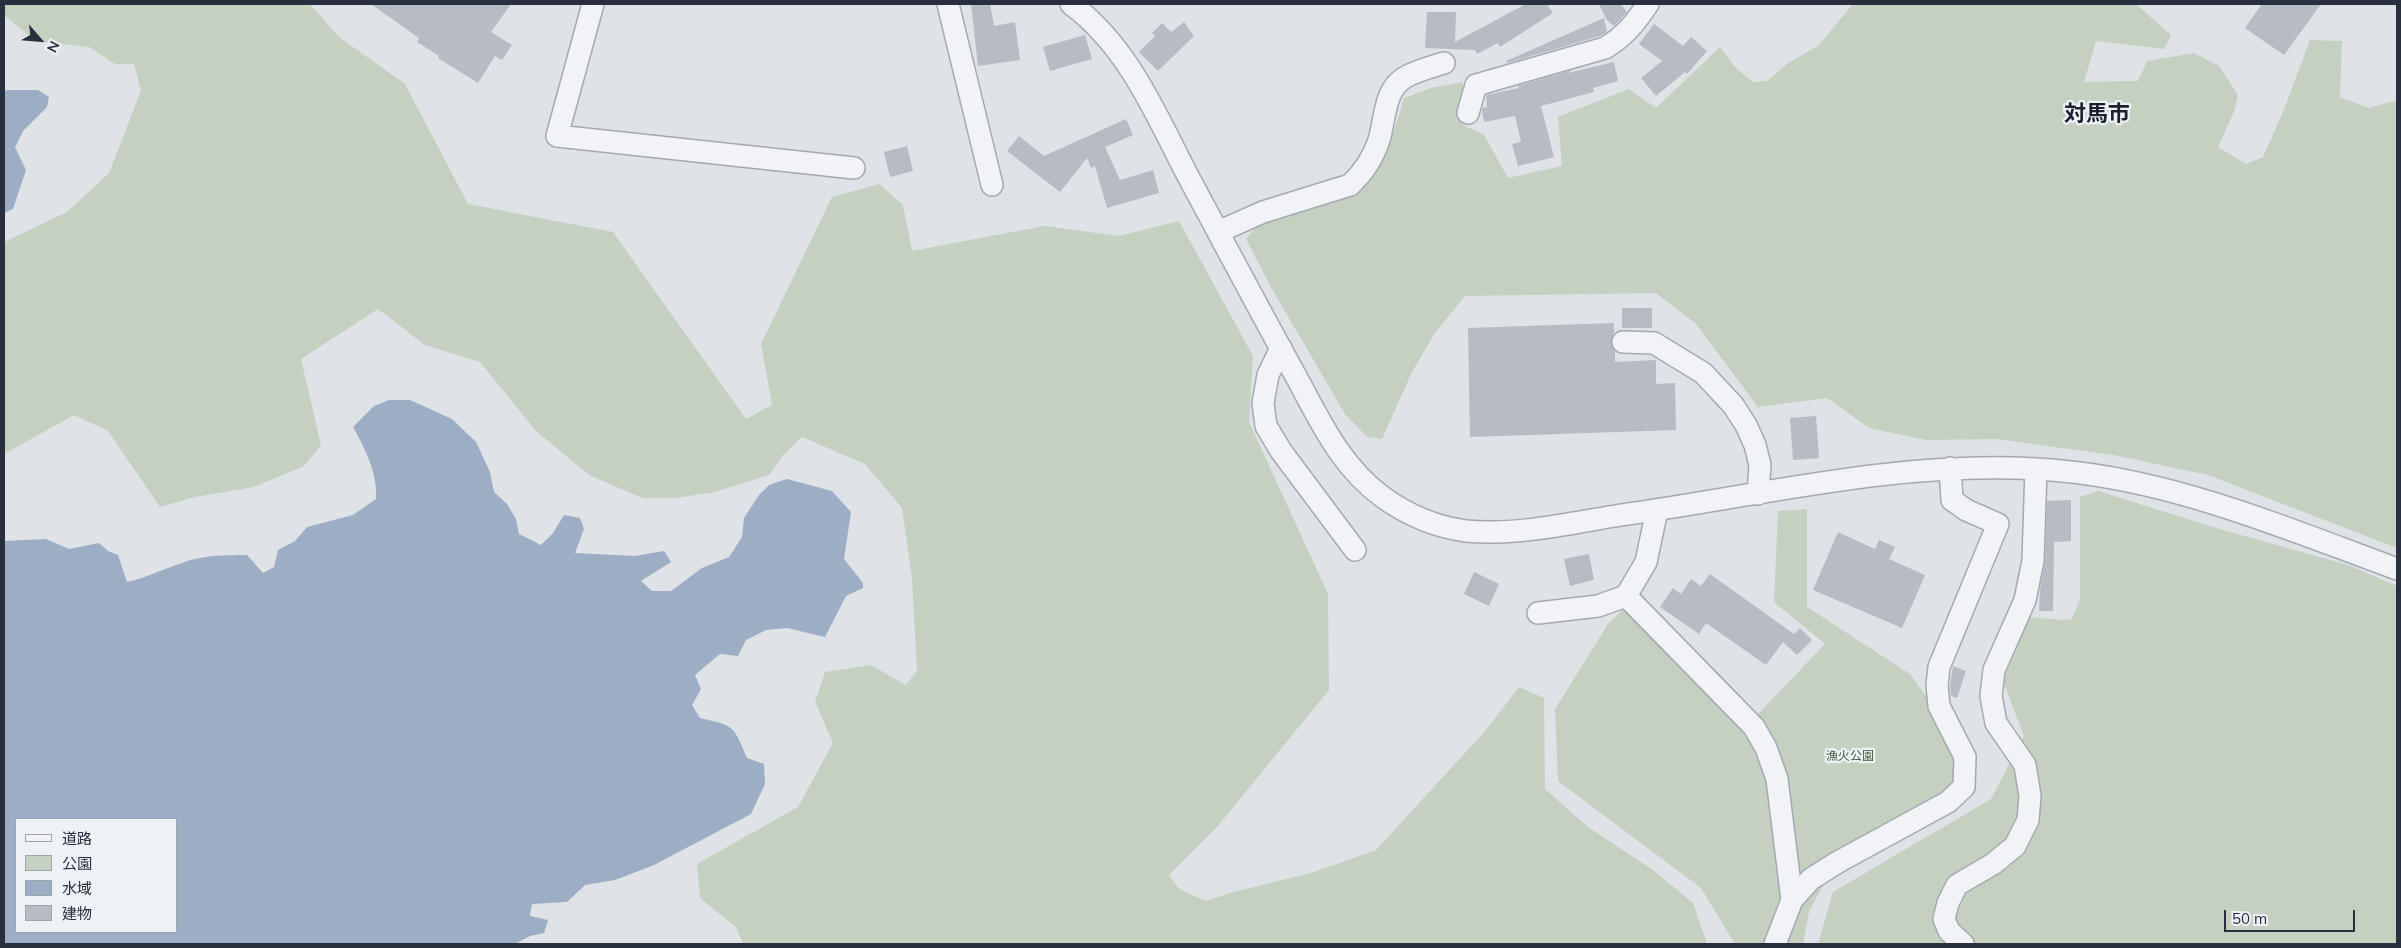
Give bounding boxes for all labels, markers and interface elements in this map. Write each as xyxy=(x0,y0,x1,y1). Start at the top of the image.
north arrow xyxy=(15,15,65,65)
text: N xyxy=(43,38,64,56)
district label: 対馬市 xyxy=(2064,101,2130,127)
park label: 漁火公園 xyxy=(1826,749,1874,763)
legend xyxy=(15,818,178,933)
text: 道路 xyxy=(62,829,92,848)
text: 公園 xyxy=(62,854,92,873)
text: 水域 xyxy=(62,879,92,898)
scale bar xyxy=(2226,900,2357,932)
text: 建物 xyxy=(62,904,92,923)
text: 50 m xyxy=(2232,909,2267,928)

